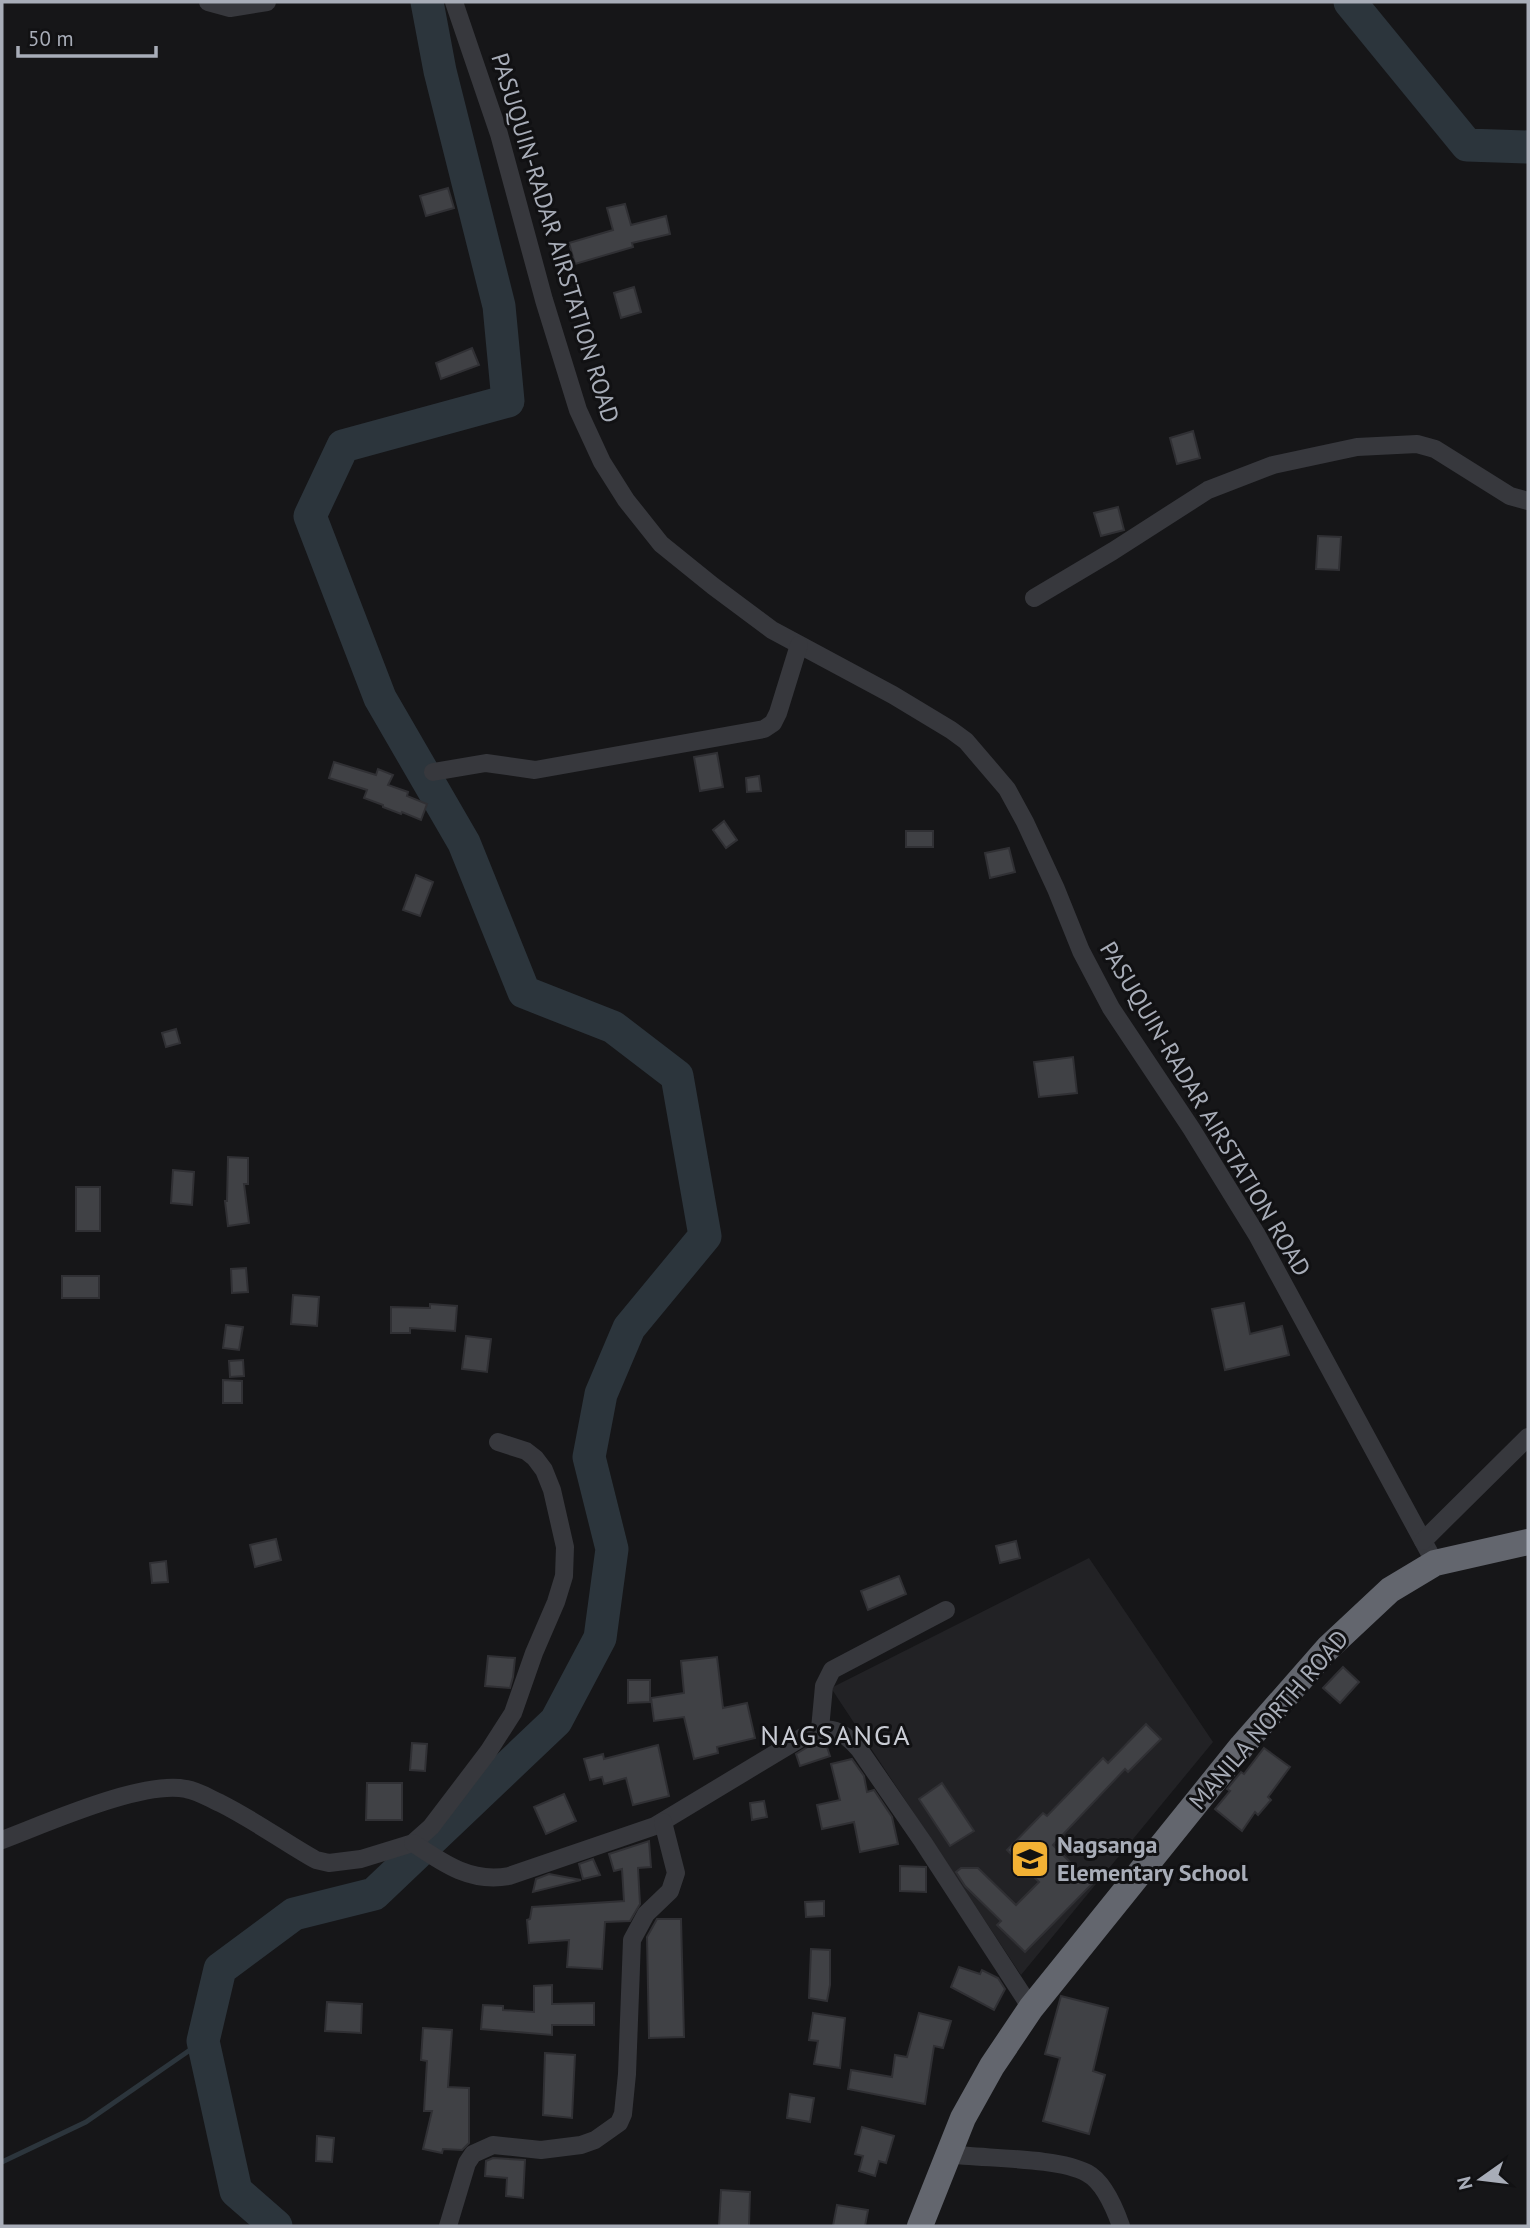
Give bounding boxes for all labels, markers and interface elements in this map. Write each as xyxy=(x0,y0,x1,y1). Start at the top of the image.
scale bar xyxy=(18,14,156,58)
text: 50 m xyxy=(28,25,74,52)
street label: PASUQUIN-RADAR AIRSTATION ROAD xyxy=(484,49,627,427)
street label: PASUQUIN-RADAR AIRSTATION ROAD xyxy=(1093,936,1318,1282)
street label: MANILA NORTH ROAD xyxy=(1182,1623,1355,1816)
district label: NAGSANGA xyxy=(760,1716,912,1753)
place label: Nagsanga Elementary School xyxy=(1057,1829,1249,1888)
school or university icon: Nagsanga Elementary School xyxy=(1009,1838,1051,1880)
north arrow xyxy=(1446,2144,1516,2214)
text: N xyxy=(1451,2174,1478,2192)

